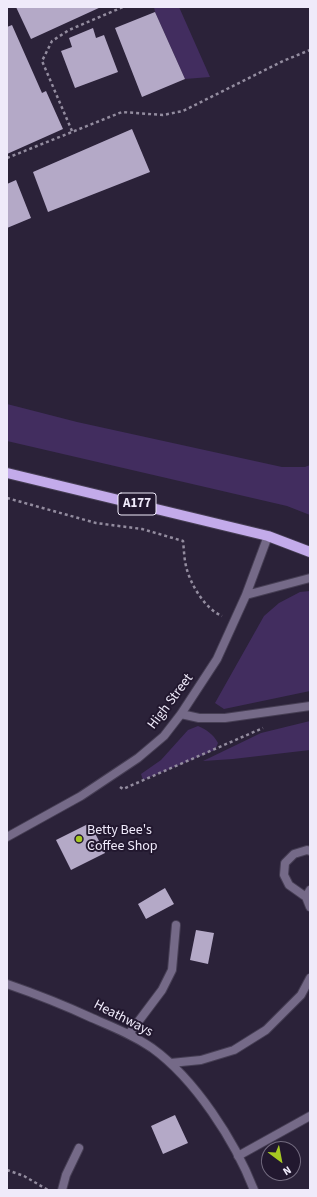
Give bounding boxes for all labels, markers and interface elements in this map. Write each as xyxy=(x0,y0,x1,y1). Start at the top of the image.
road number: A177 xyxy=(118,493,156,515)
street label: High Street xyxy=(145,671,197,733)
place label: Betty Bee's Coffee Shop xyxy=(87,823,158,856)
marker: Betty Bee's Coffee Shop xyxy=(74,834,84,844)
street label: Heathways xyxy=(90,997,156,1041)
north arrow xyxy=(261,1141,301,1181)
text: N xyxy=(280,1162,294,1179)

